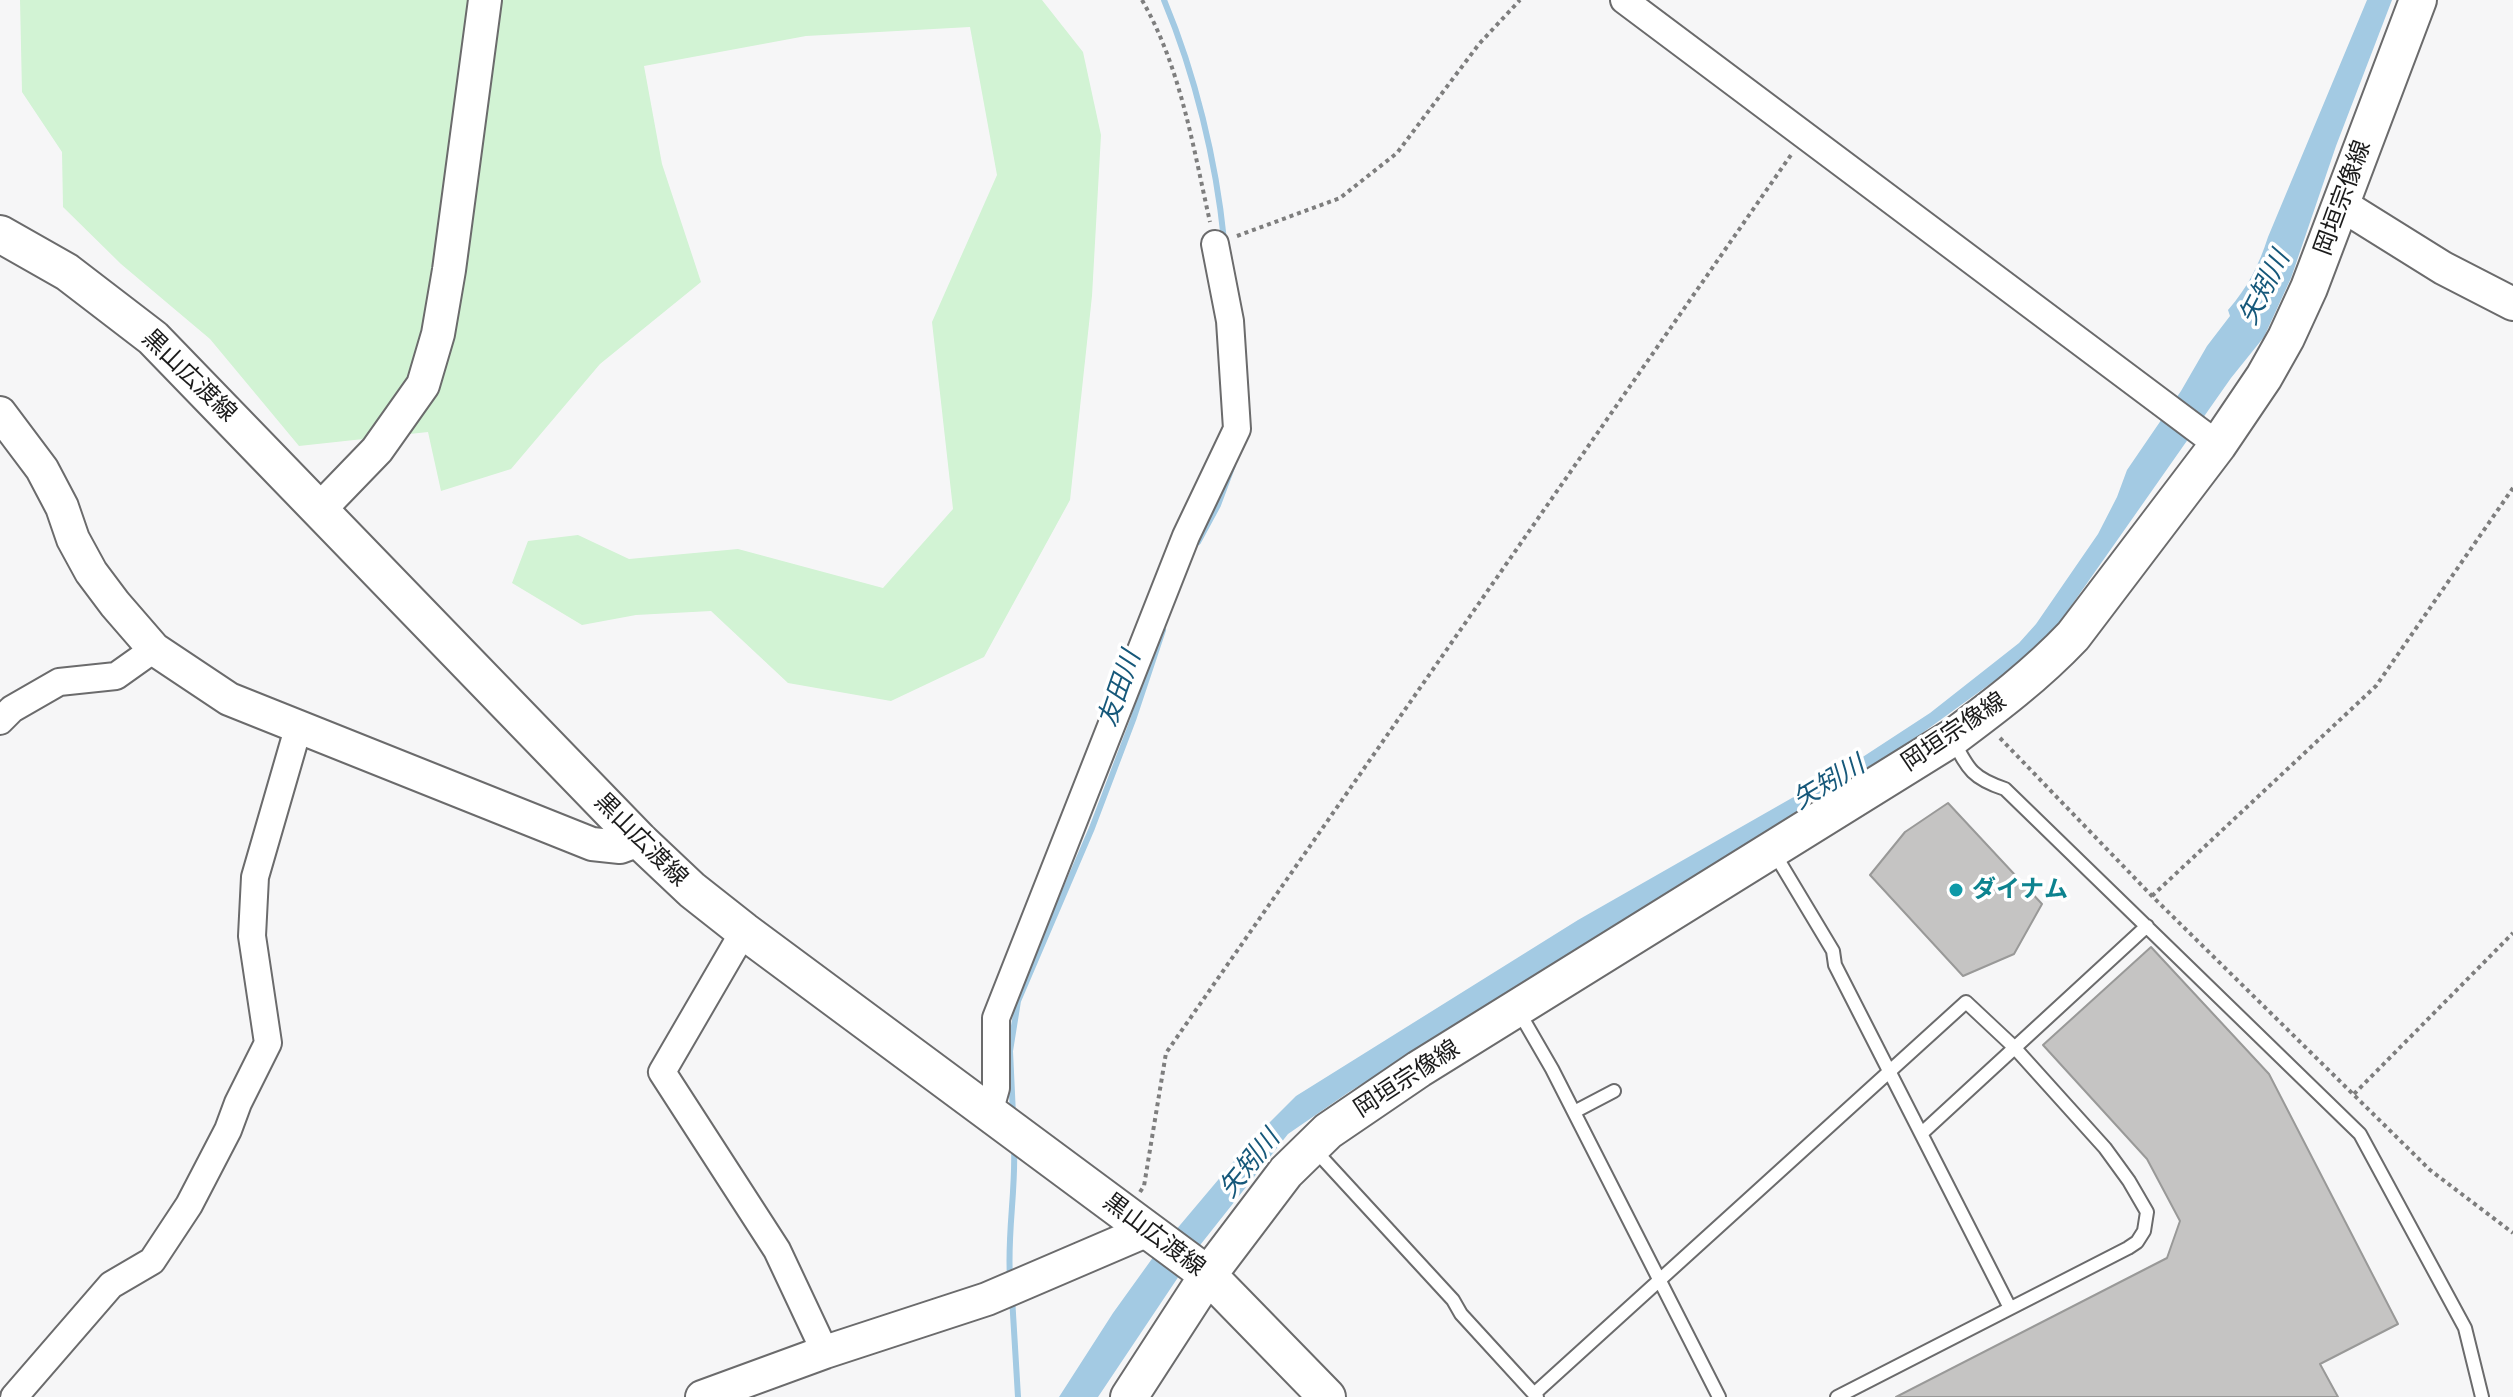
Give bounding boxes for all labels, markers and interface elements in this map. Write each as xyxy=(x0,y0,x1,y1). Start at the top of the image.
street label: 岡垣宗像線 xyxy=(2309,137,2377,259)
water label: 矢矧川 xyxy=(2233,246,2297,330)
street label: 黒山広渡線 xyxy=(136,324,242,428)
water label: 友田川 xyxy=(1093,647,1147,731)
street label: 岡垣宗像線 xyxy=(1896,687,2012,777)
water label: 矢矧川 xyxy=(1788,750,1870,816)
street label: 黒山広渡線 xyxy=(588,787,694,893)
place label: ダイナム xyxy=(1972,876,2068,904)
marker: ダイナム xyxy=(1947,881,1965,899)
street label: 岡垣宗像線 xyxy=(1349,1034,1465,1124)
water label: 矢矧川 xyxy=(1213,1124,1287,1204)
street label: 黒山広渡線 xyxy=(1097,1187,1211,1283)

